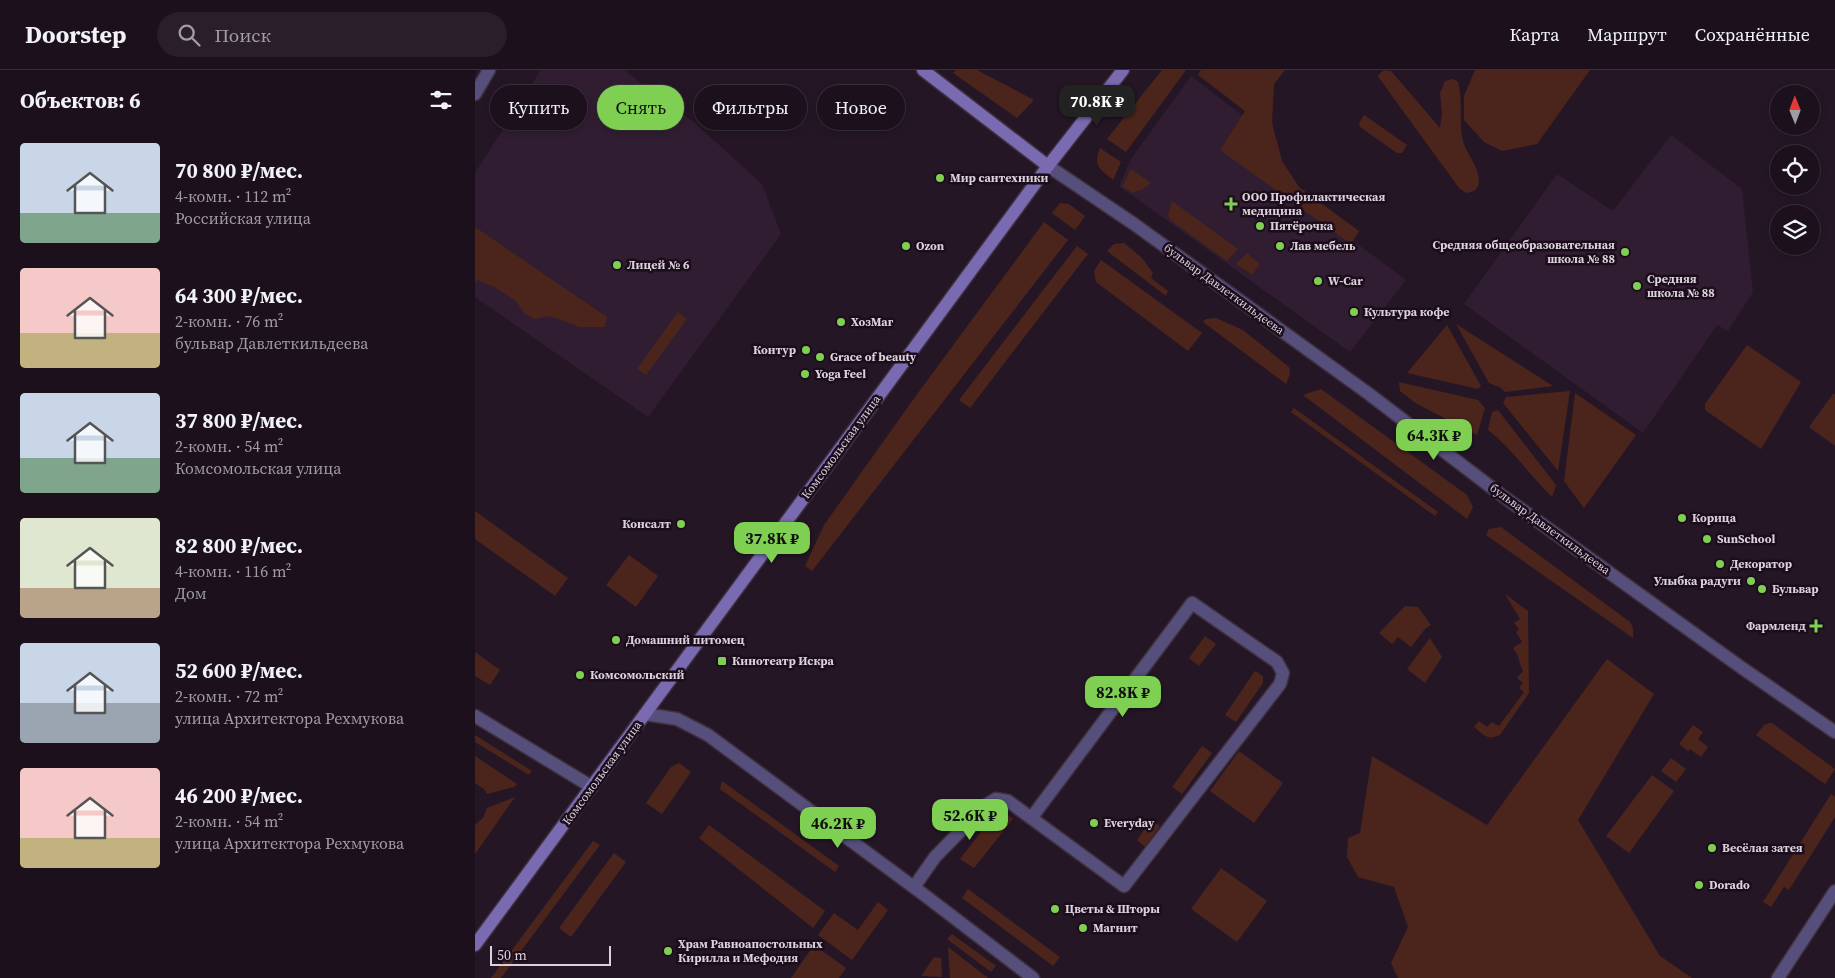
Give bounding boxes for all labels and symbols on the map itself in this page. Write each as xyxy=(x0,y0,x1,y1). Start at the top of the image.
pin: 70.8K ₽ xyxy=(1051,85,1143,127)
north arrow xyxy=(1770,85,1820,135)
place label: Мир сантехники xyxy=(950,170,1049,186)
marker: Мир сантехники xyxy=(934,172,946,184)
place label: ООО Профилактическая медицина xyxy=(1242,189,1385,219)
marker: ООО Профилактическая медицина xyxy=(1224,197,1238,211)
place label: Пятёрочка xyxy=(1270,218,1334,234)
marker: Пятёрочка xyxy=(1254,220,1266,232)
place label: Средняя общеобразовательная школа № 88 xyxy=(1433,237,1615,267)
place label: Ozon xyxy=(916,238,945,254)
place label: Лав мебель xyxy=(1290,238,1356,254)
marker: Ozon xyxy=(900,240,912,252)
street label: бульвар Давлеткильдеева xyxy=(1161,240,1288,339)
marker: Лав мебель xyxy=(1274,240,1286,252)
marker: Средняя общеобразовательная школа № 88 xyxy=(1619,246,1631,258)
place label: Лицей № 6 xyxy=(627,257,690,273)
marker: Лицей № 6 xyxy=(611,259,623,271)
place label: Средняя школа № 88 xyxy=(1647,271,1715,301)
place label: W-Car xyxy=(1328,273,1363,289)
marker: W-Car xyxy=(1312,275,1324,287)
marker: Средняя школа № 88 xyxy=(1631,280,1643,292)
place label: Культура кофе xyxy=(1364,304,1449,320)
marker: Культура кофе xyxy=(1348,306,1360,318)
place label: ХозМаг xyxy=(851,314,894,330)
marker: ХозМаг xyxy=(835,316,847,328)
place label: Контур xyxy=(753,342,796,358)
marker: Контур xyxy=(800,344,812,356)
place label: Grace of beauty xyxy=(830,349,917,365)
marker: Grace of beauty xyxy=(814,351,826,363)
place label: Yoga Feel xyxy=(815,366,866,382)
marker: Yoga Feel xyxy=(799,368,811,380)
street label: Комсомольская улица xyxy=(798,391,885,502)
pin: 64.3K ₽ xyxy=(1388,418,1480,461)
street label: бульвар Давлеткильдеева xyxy=(1487,480,1614,579)
place label: Корица xyxy=(1692,510,1737,526)
marker: Корица xyxy=(1676,512,1688,524)
place label: Консалт xyxy=(622,516,671,532)
marker: Консалт xyxy=(675,518,687,530)
pin: 37.8K ₽ xyxy=(726,522,818,564)
place label: SunSchool xyxy=(1717,531,1775,547)
marker: SunSchool xyxy=(1701,533,1713,545)
place label: Декоратор xyxy=(1730,556,1792,572)
marker: Декоратор xyxy=(1714,558,1726,570)
place label: Улыбка радуги xyxy=(1654,573,1741,589)
marker: Улыбка радуги xyxy=(1745,575,1757,587)
place label: Бульвар xyxy=(1772,581,1819,597)
marker: Бульвар xyxy=(1756,583,1768,595)
place label: Фармленд xyxy=(1746,618,1807,634)
marker: Фармленд xyxy=(1810,620,1822,632)
place label: Домашний питомец xyxy=(626,632,745,648)
marker: Домашний питомец xyxy=(610,634,622,646)
place label: Кинотеатр Искра xyxy=(732,653,834,669)
marker: Кинотеатр Искра xyxy=(716,655,728,667)
place label: Комсомольский xyxy=(590,667,685,683)
marker: Комсомольский xyxy=(574,669,586,681)
pin: 82.8K ₽ xyxy=(1077,676,1169,718)
street label: Комсомольская улица xyxy=(559,717,646,828)
pin: 52.6K ₽ xyxy=(924,798,1016,841)
pin: 46.2K ₽ xyxy=(792,806,884,849)
place label: Everyday xyxy=(1104,815,1155,831)
marker: Everyday xyxy=(1088,817,1100,829)
place label: Весёлая затея xyxy=(1722,840,1803,856)
marker: Весёлая затея xyxy=(1706,842,1718,854)
place label: Dorado xyxy=(1709,877,1750,893)
marker: Dorado xyxy=(1693,879,1705,891)
place label: Цветы & Шторы xyxy=(1065,901,1160,917)
marker: Цветы & Шторы xyxy=(1049,903,1061,915)
place label: Магнит xyxy=(1093,920,1138,936)
marker: Магнит xyxy=(1077,922,1089,934)
place label: Храм Равноапостольных Кирилла и Мефодия xyxy=(678,936,823,966)
scale bar xyxy=(490,943,611,966)
marker: Храм Равноапостольных Кирилла и Мефодия xyxy=(662,945,674,957)

